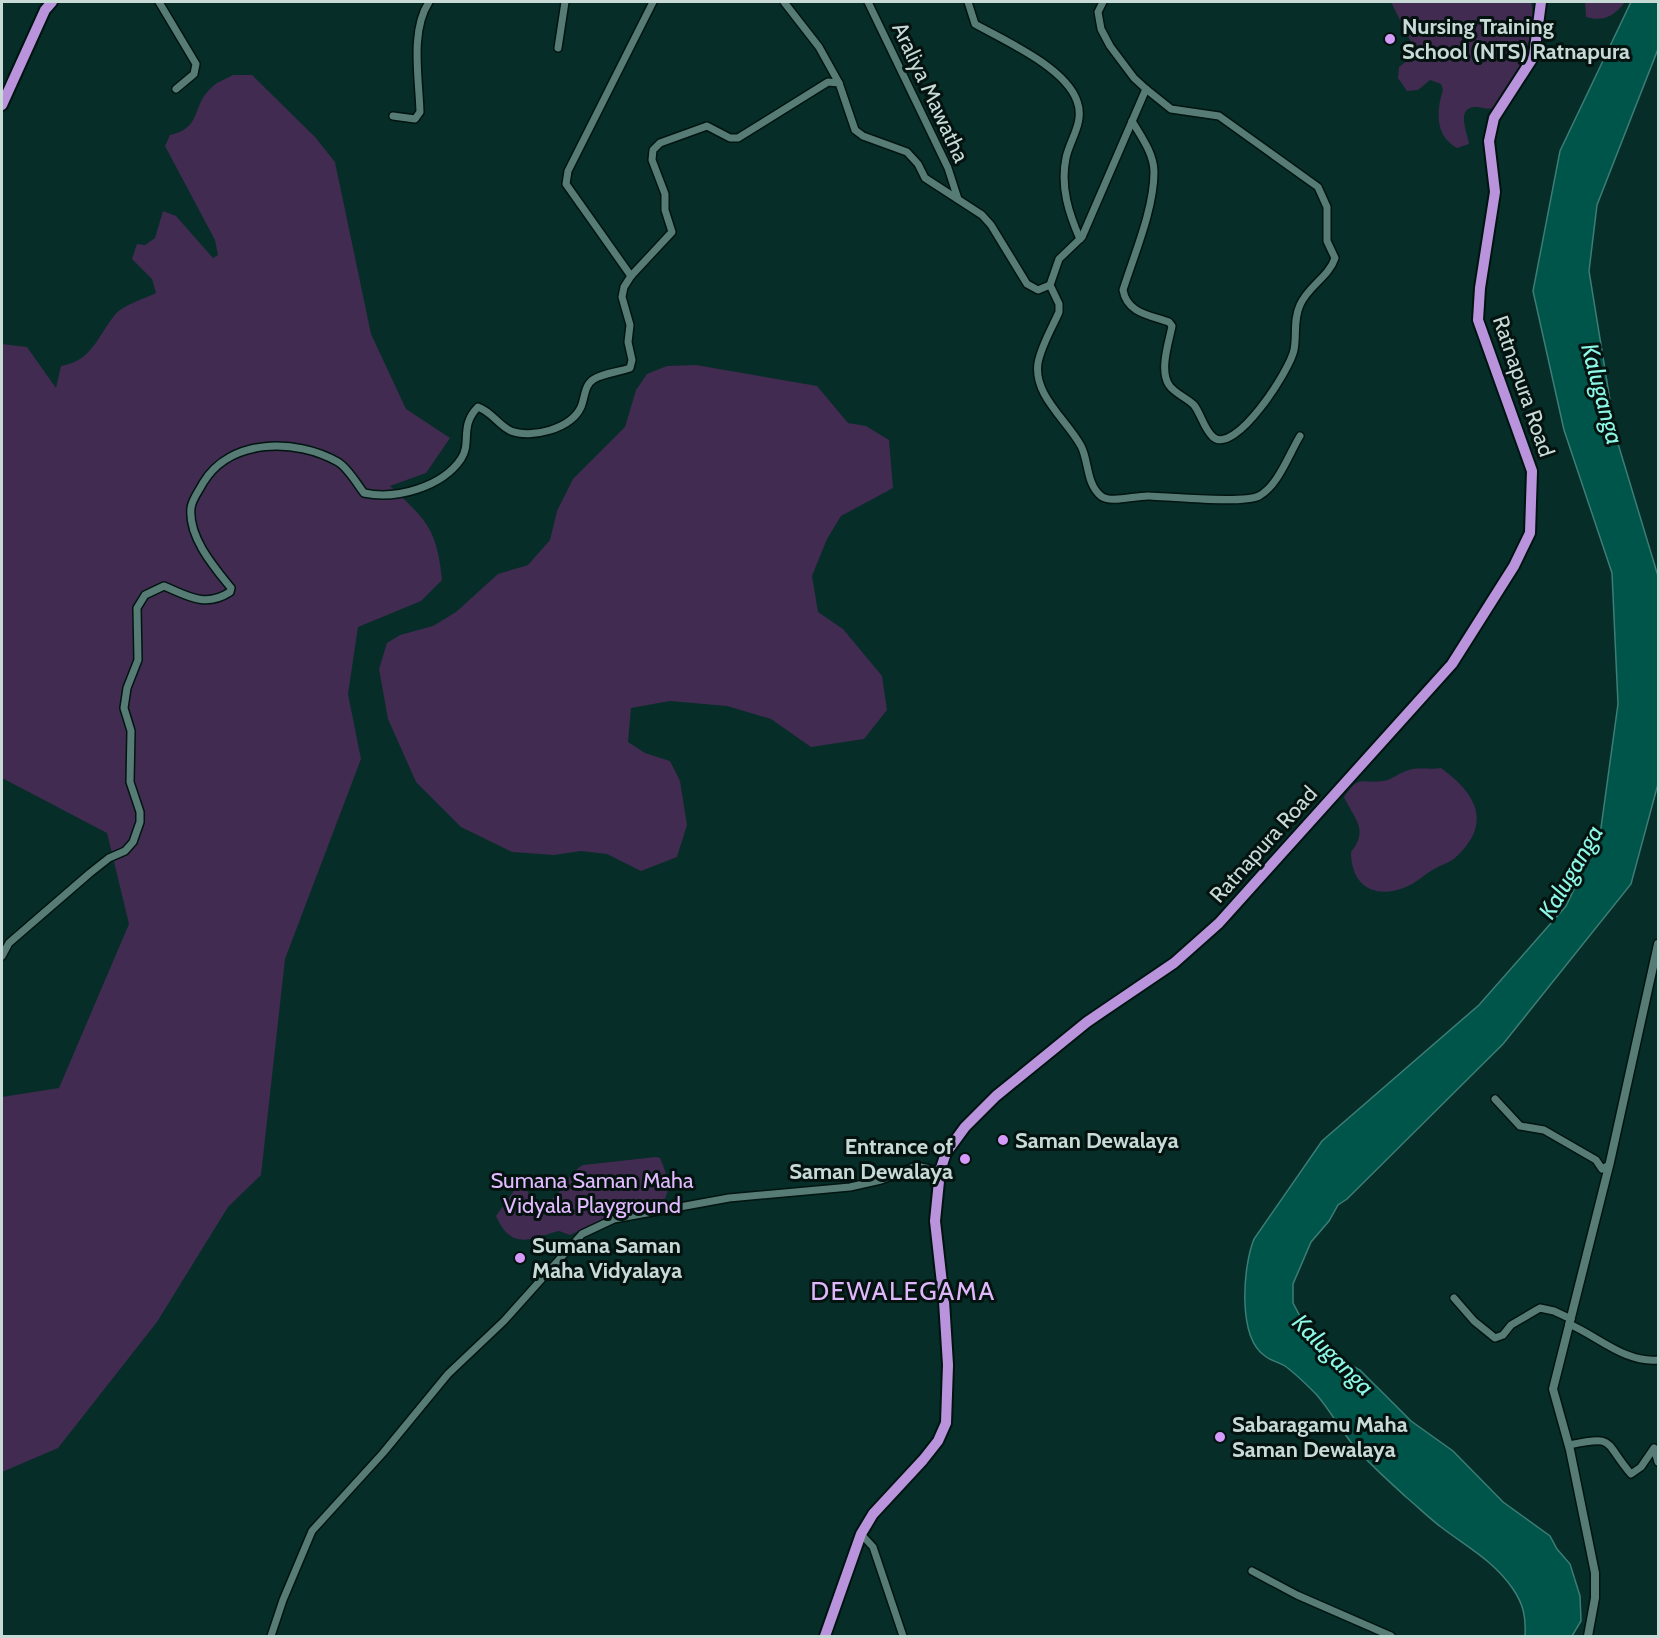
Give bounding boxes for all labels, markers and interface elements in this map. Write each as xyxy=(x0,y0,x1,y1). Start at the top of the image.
place label: Nursing Training School (NTS) Ratnapura xyxy=(1402,13,1630,65)
street label: Araliya Mawatha xyxy=(886,18,975,167)
marker: Nursing Training School (NTS) Ratnapura xyxy=(1383,32,1397,46)
street label: Ratnapura Road xyxy=(1487,312,1560,460)
water label: Kaluganga xyxy=(1575,340,1630,448)
street label: Ratnapura Road xyxy=(1204,780,1323,908)
water label: Kaluganga xyxy=(1532,820,1609,924)
place label: Saman Dewalaya xyxy=(1015,1127,1179,1154)
place label: Entrance of Saman Dewalaya xyxy=(789,1133,954,1185)
marker: Saman Dewalaya xyxy=(996,1133,1010,1147)
marker: Entrance of Saman Dewalaya xyxy=(958,1152,972,1166)
park label: Sumana Saman Maha Vidyala Playground xyxy=(490,1167,694,1219)
place label: Sumana Saman Maha Vidyalaya xyxy=(532,1232,682,1284)
marker: Sumana Saman Maha Vidyalaya xyxy=(513,1251,527,1265)
district label: DEWALEGAMA xyxy=(810,1275,996,1307)
water label: Kaluganga xyxy=(1287,1308,1380,1401)
place label: Sabaragamu Maha Saman Dewalaya xyxy=(1232,1411,1408,1463)
marker: Sabaragamu Maha Saman Dewalaya xyxy=(1213,1430,1227,1444)

